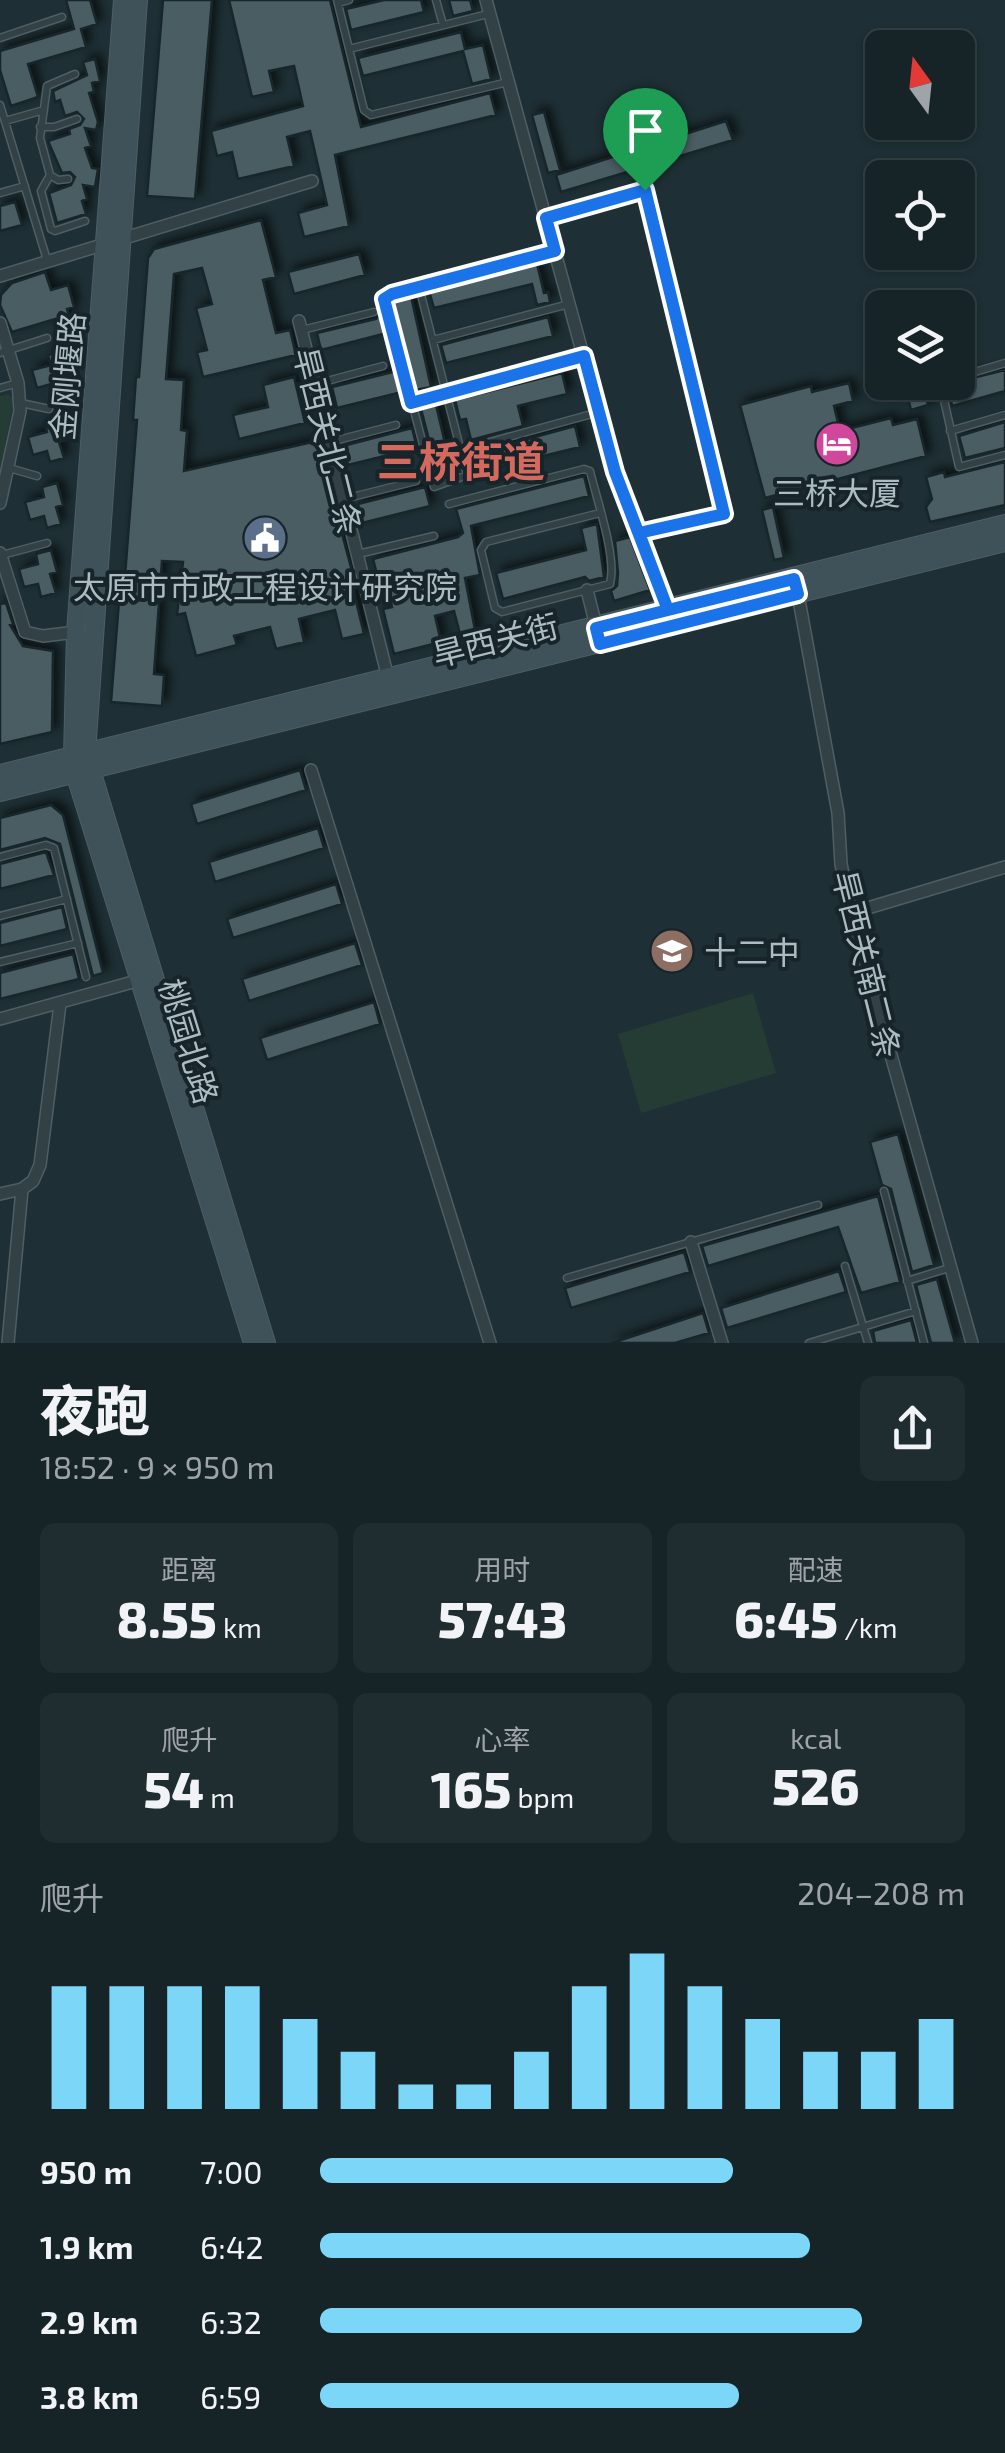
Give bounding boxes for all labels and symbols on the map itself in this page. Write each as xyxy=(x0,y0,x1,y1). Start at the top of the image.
north arrow xyxy=(865,30,975,140)
pin xyxy=(603,88,688,191)
street label: 金刚堰路 xyxy=(41,311,91,441)
street label: 旱西关北二条 xyxy=(287,343,371,539)
hotel icon: 三桥大厦 xyxy=(814,421,860,467)
district label: 三桥街道 xyxy=(377,435,545,485)
place label: 三桥大厦 xyxy=(773,473,901,511)
public building icon: 太原市市政工程设计研究院 xyxy=(242,515,288,561)
place label: 太原市市政工程设计研究院 xyxy=(73,567,457,605)
street label: 旱西关街 xyxy=(428,605,562,673)
street label: 旱西关南二条 xyxy=(826,866,910,1062)
school or university icon: 十二中 xyxy=(649,928,695,974)
place label: 十二中 xyxy=(704,932,800,970)
street label: 桃园北路 xyxy=(153,974,227,1108)

